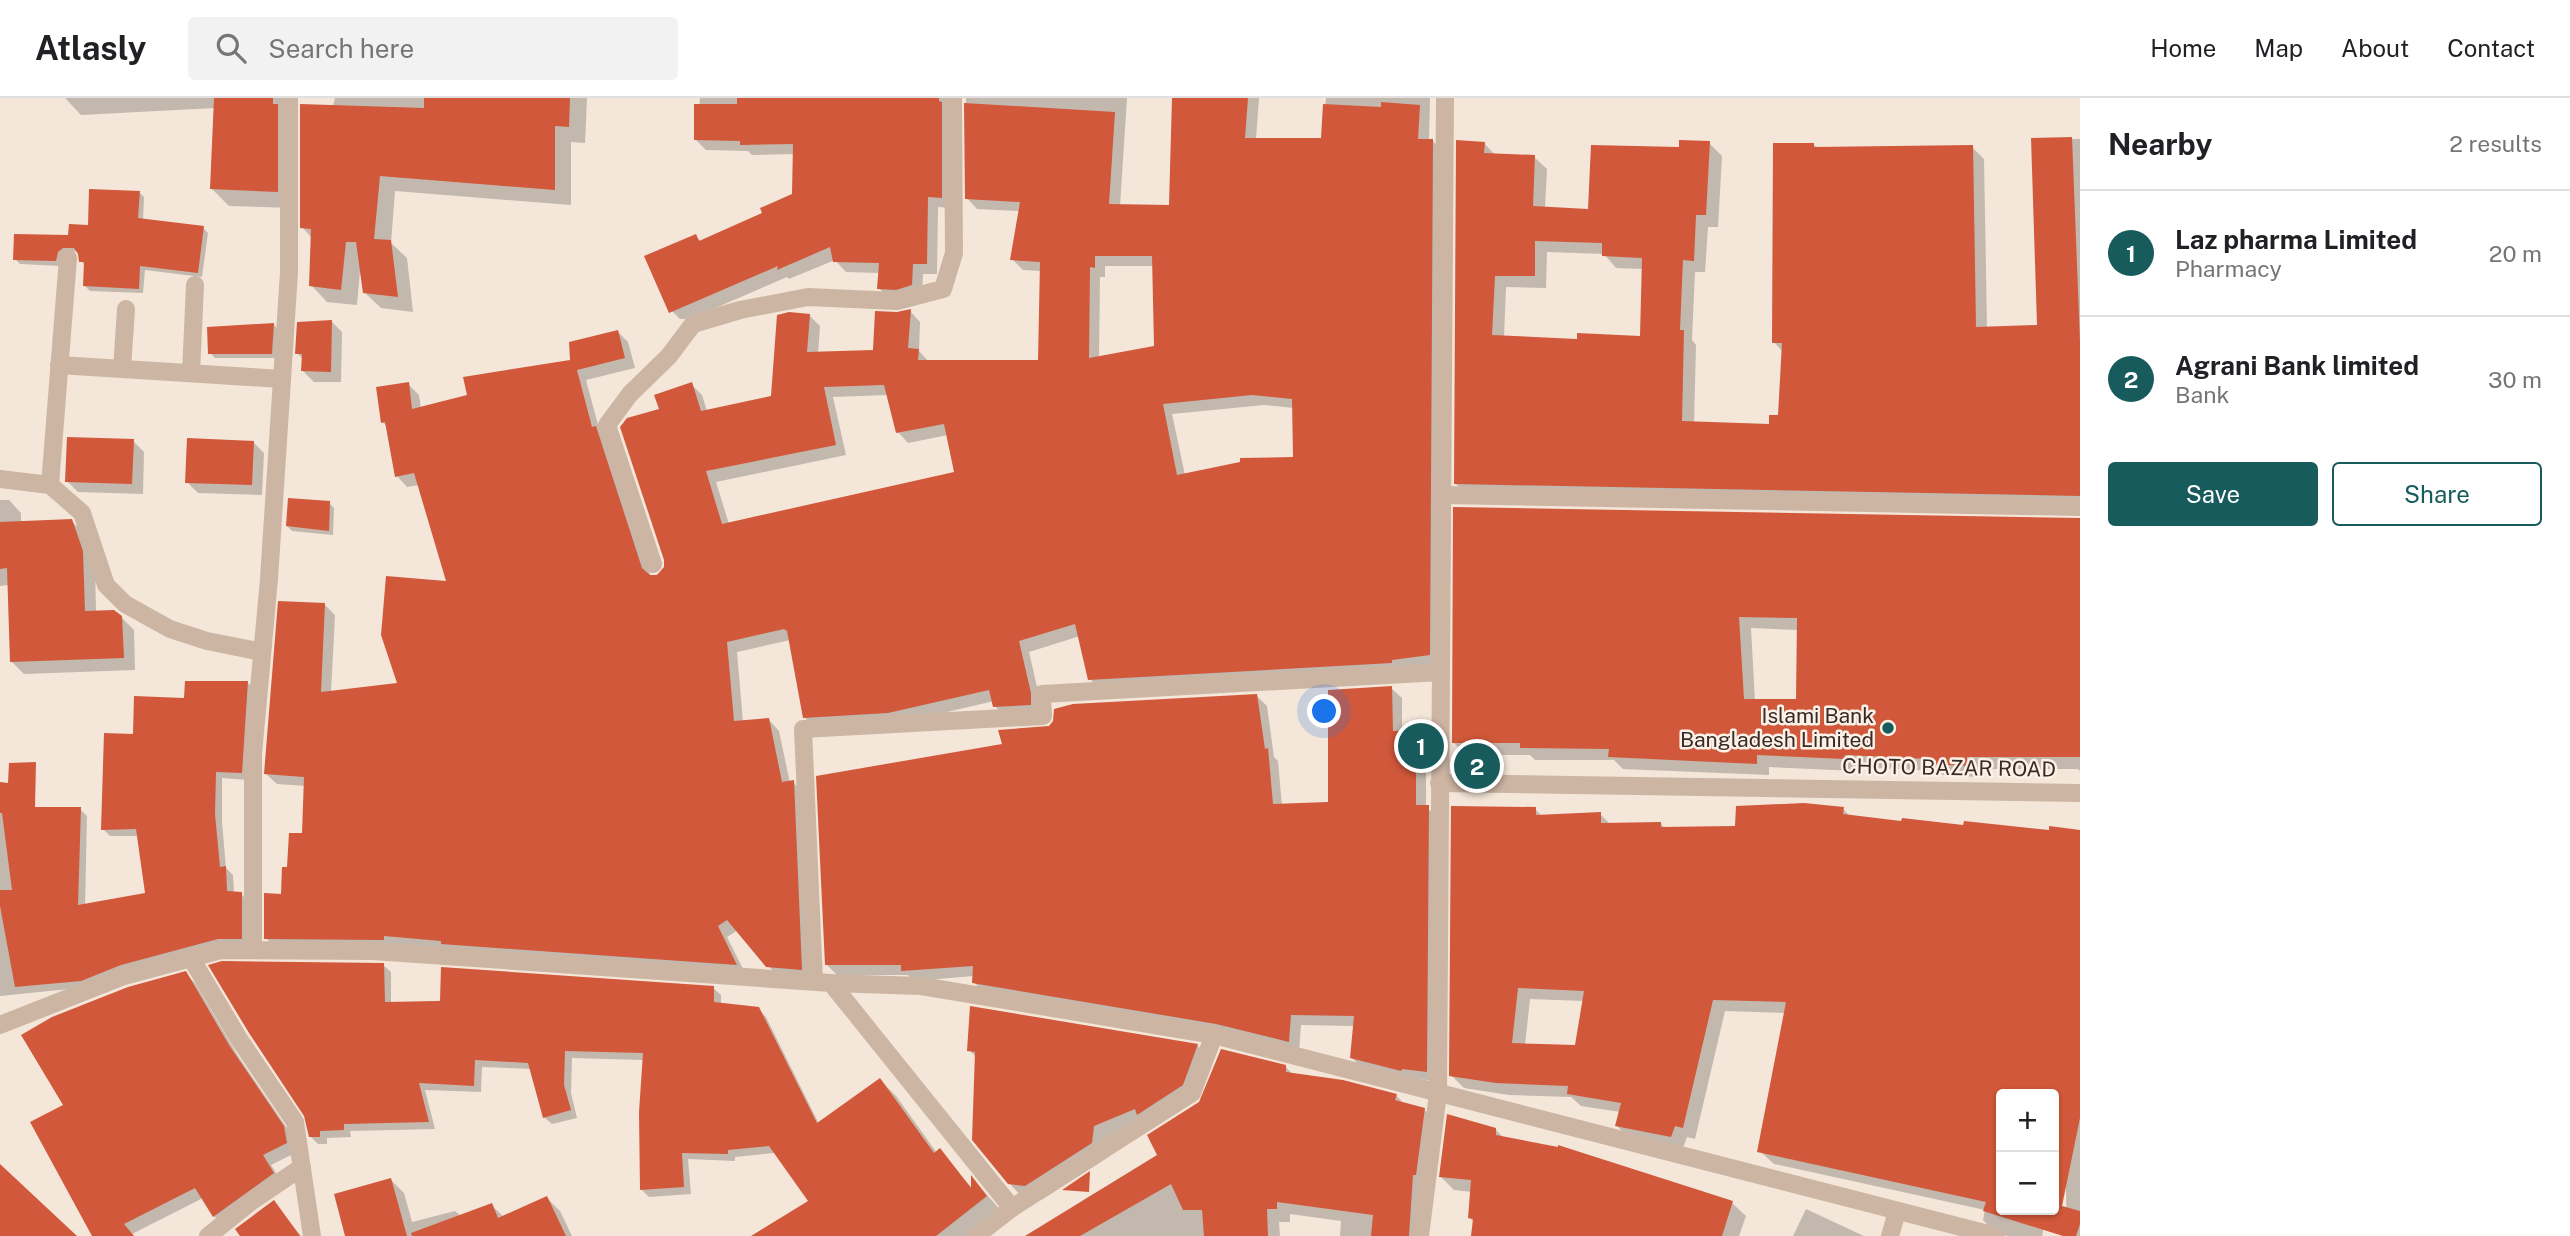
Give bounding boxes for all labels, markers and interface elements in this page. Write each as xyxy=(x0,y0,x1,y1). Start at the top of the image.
search box xyxy=(188,17,678,80)
text: Atlasly xyxy=(35,29,146,67)
icon: search xyxy=(212,29,250,67)
text: Search here xyxy=(268,33,414,64)
text: Home xyxy=(2150,34,2216,62)
text: Map xyxy=(2254,34,2303,62)
text: About xyxy=(2341,34,2409,62)
text: Contact xyxy=(2447,34,2535,62)
text: Nearby xyxy=(2108,126,2212,162)
text: 2 results xyxy=(2449,130,2542,157)
text: Laz pharma Limited xyxy=(2175,224,2417,255)
text: 1 xyxy=(2126,240,2136,267)
text: 20 m xyxy=(2489,240,2542,267)
text: Pharmacy xyxy=(2175,255,2282,282)
text: Agrani Bank limited xyxy=(2175,350,2419,381)
text: 2 xyxy=(2124,366,2138,393)
text: 30 m xyxy=(2488,366,2542,393)
text: Bank xyxy=(2175,381,2229,408)
button: Save xyxy=(2108,462,2318,526)
button: Share xyxy=(2332,462,2542,526)
your location xyxy=(1307,694,1341,728)
place label: Islami Bank Bangladesh Limited xyxy=(1680,703,1874,752)
pin: 1 xyxy=(1398,720,1444,772)
marker: Islami Bank Bangladesh Limited xyxy=(1880,720,1896,736)
pin: 2 xyxy=(1454,740,1500,792)
street label: CHOTO BAZAR ROAD xyxy=(1842,753,2056,782)
map controls xyxy=(1996,1089,2059,1215)
button: + xyxy=(1996,1089,2059,1152)
button: − xyxy=(1996,1152,2059,1215)

